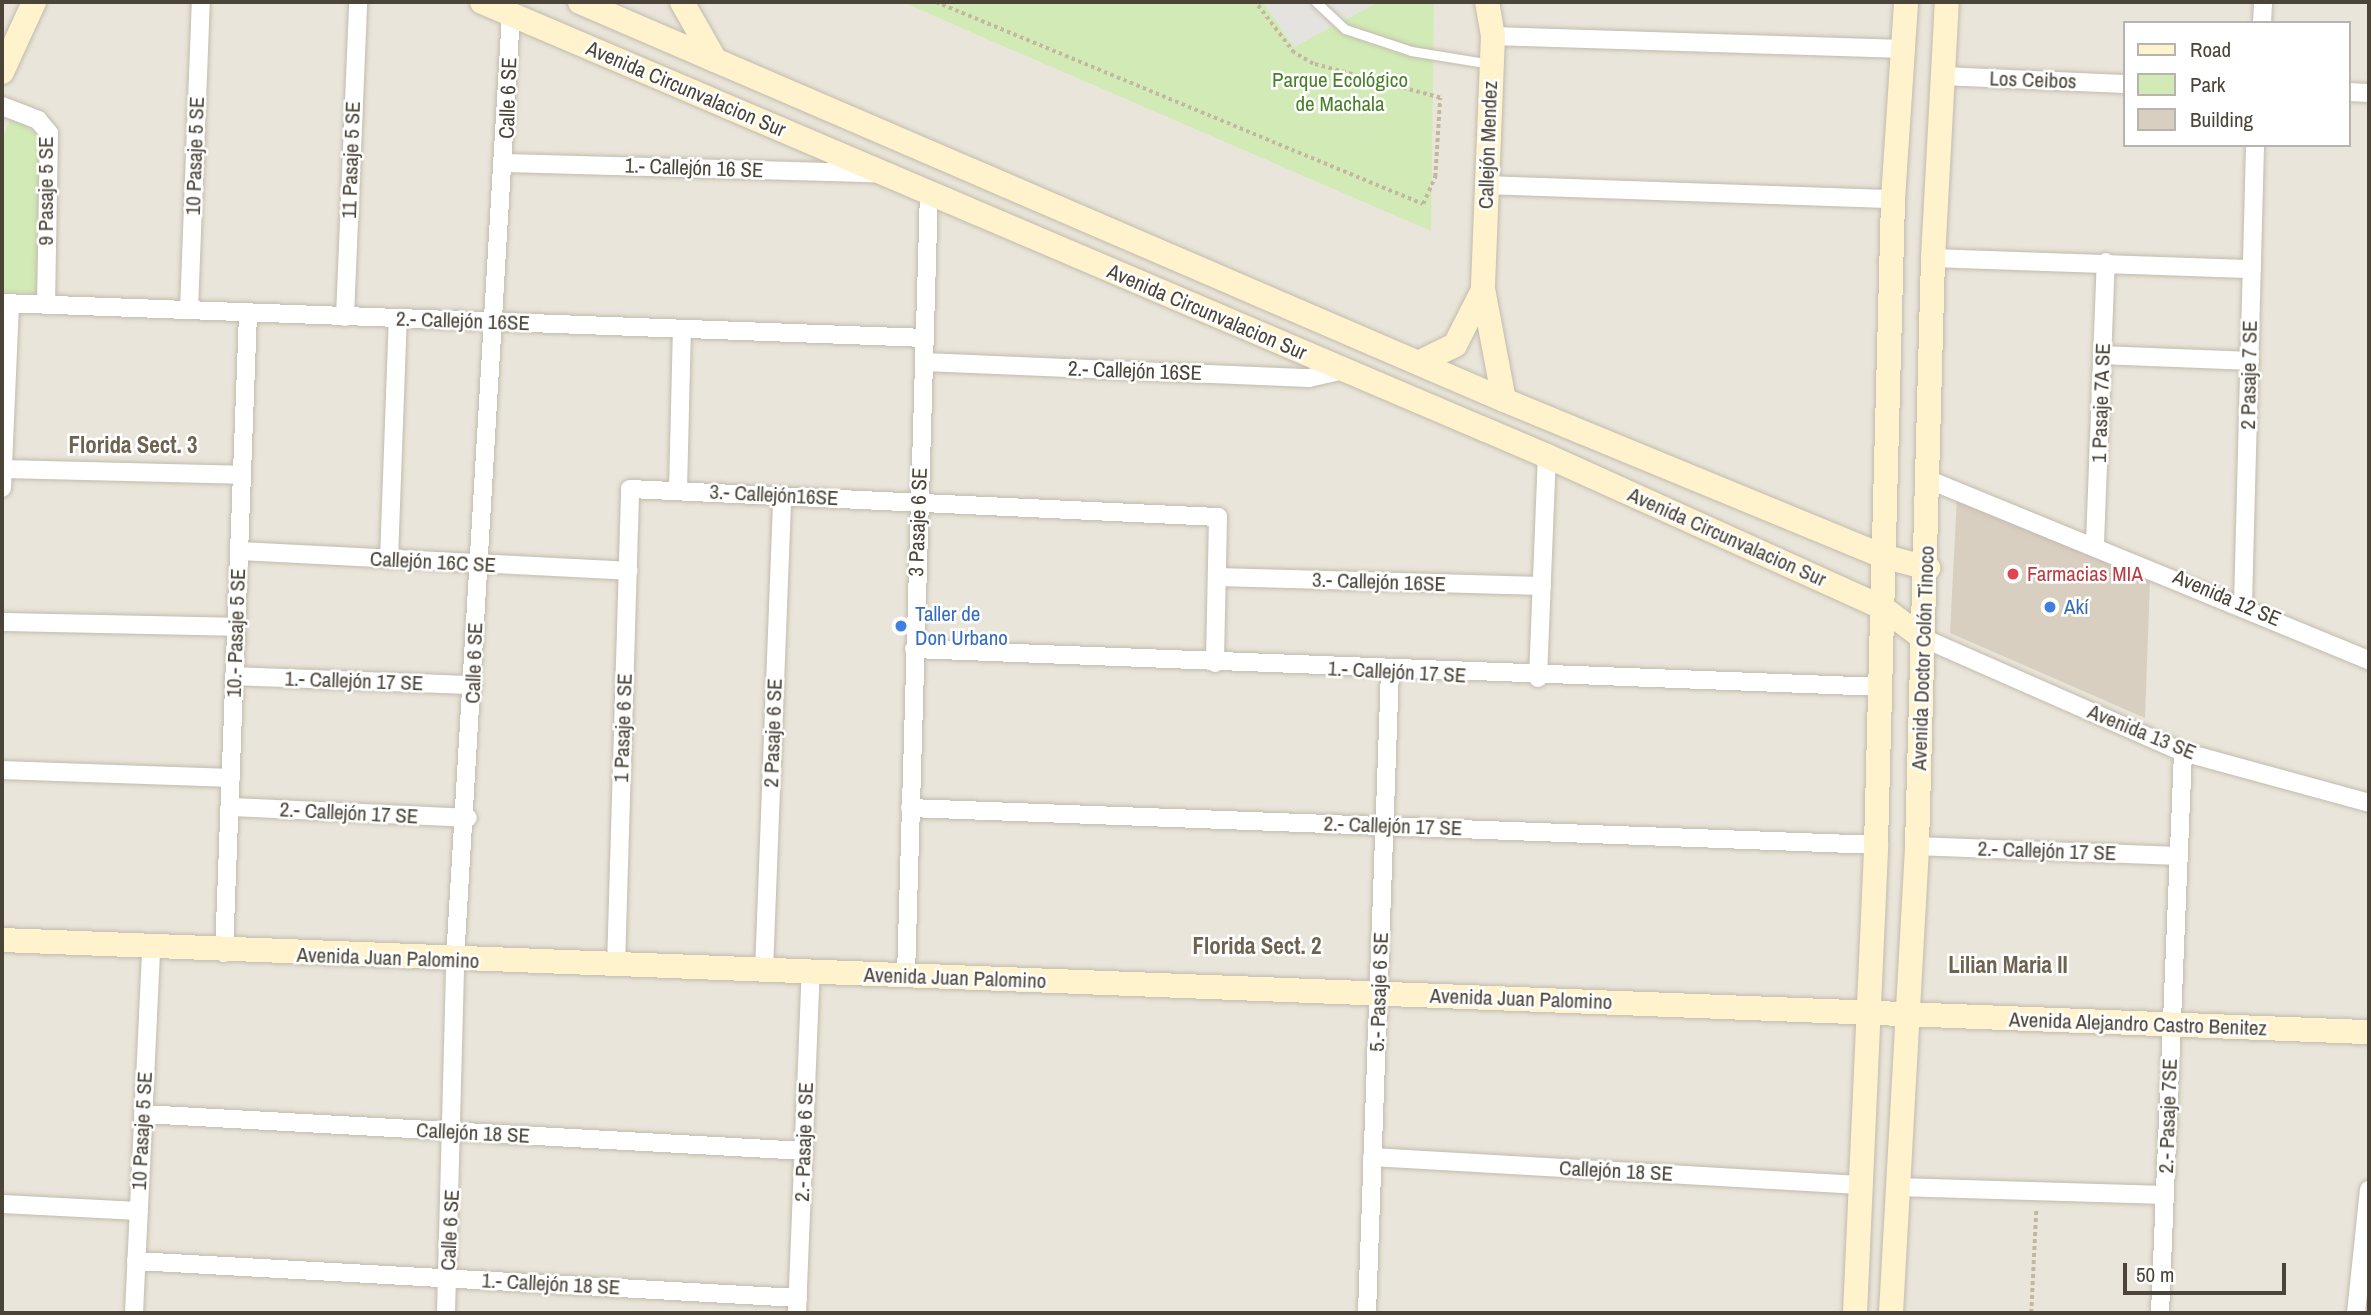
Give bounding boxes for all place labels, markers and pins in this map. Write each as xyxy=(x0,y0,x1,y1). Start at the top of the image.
place label: Farmacias MIA xyxy=(2027,561,2143,587)
marker: Farmacias MIA xyxy=(2005,566,2021,582)
place label: Akí xyxy=(2064,594,2089,620)
marker: Akí xyxy=(2042,599,2058,615)
place label: Taller de Don Urbano xyxy=(915,601,1008,651)
marker: Taller de Don Urbano xyxy=(893,618,909,634)

